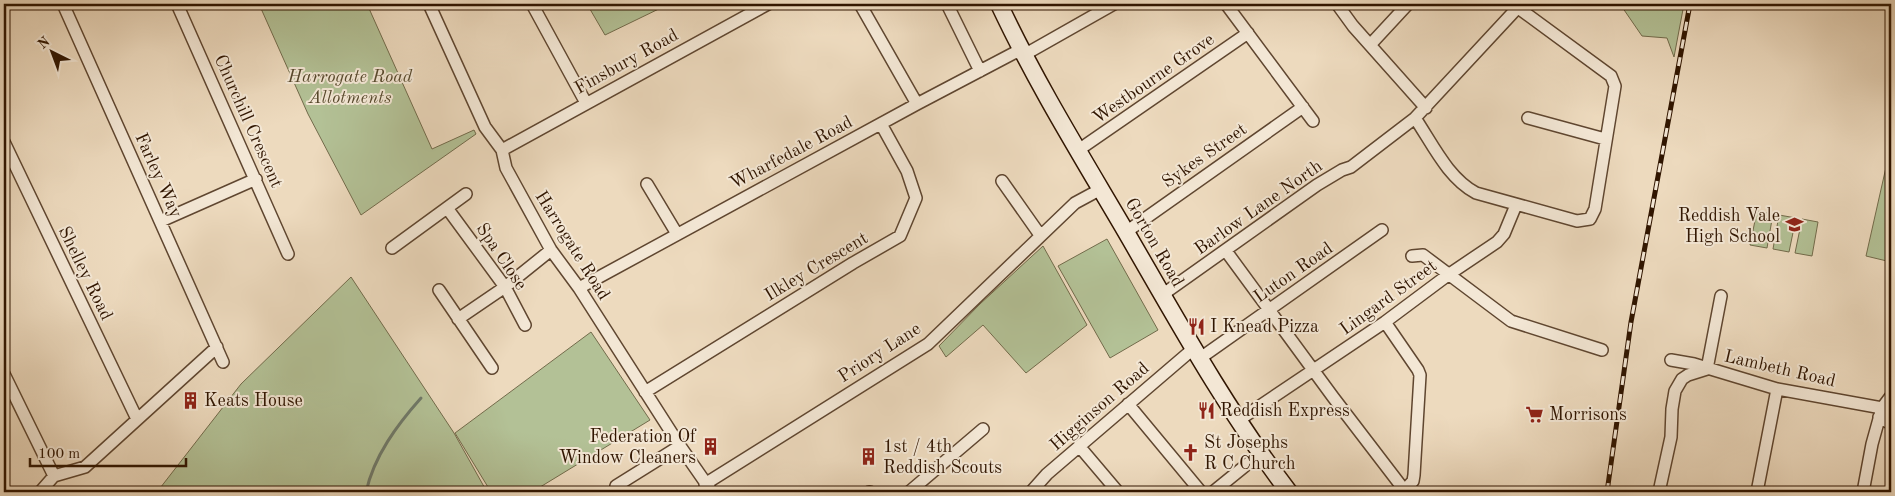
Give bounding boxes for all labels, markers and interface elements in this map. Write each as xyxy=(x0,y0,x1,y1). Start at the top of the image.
street label: Finsbury Road xyxy=(572,26,681,98)
north arrow xyxy=(28,28,78,78)
street label: Westbourne Grove xyxy=(1090,30,1218,127)
text: N xyxy=(35,34,53,52)
street label: Churchill Crescent xyxy=(211,52,286,191)
park label: Harrogate Road Allotments xyxy=(287,68,413,107)
street label: Wharfedale Road xyxy=(727,113,856,193)
street label: Sykes Street xyxy=(1159,120,1250,192)
street label: Farley Way xyxy=(131,130,185,221)
street label: Barlow Lane North xyxy=(1191,157,1326,259)
street label: Harrogate Road xyxy=(531,188,613,303)
street label: Gorton Road xyxy=(1121,195,1187,290)
place label: Reddish Vale High School xyxy=(1678,207,1780,246)
school or university icon: Reddish Vale High School xyxy=(1784,215,1804,235)
street label: Spa Close xyxy=(472,220,530,293)
street label: Shelley Road xyxy=(55,224,116,323)
street label: Ilkley Crescent xyxy=(762,229,871,305)
street label: Luton Road xyxy=(1251,239,1336,307)
street label: Lingard Street xyxy=(1337,257,1440,339)
restaurant icon: I Knead Pizza xyxy=(1186,316,1206,336)
place label: I Knead Pizza xyxy=(1210,318,1319,336)
street label: Priory Lane xyxy=(835,320,924,386)
street label: Lambeth Road xyxy=(1722,347,1837,391)
street label: Higginson Road xyxy=(1047,359,1153,454)
building icon: Keats House xyxy=(180,390,200,410)
place label: Keats House xyxy=(204,392,303,410)
restaurant icon: Reddish Express xyxy=(1196,400,1216,420)
place label: Reddish Express xyxy=(1220,402,1350,420)
supermarket icon: Morrisons xyxy=(1525,404,1545,424)
place label: Morrisons xyxy=(1549,406,1627,424)
place label: Federation Of Window Cleaners xyxy=(559,428,697,467)
place label: St Josephs R C Church xyxy=(1204,434,1296,473)
scale bar xyxy=(30,436,186,468)
building icon: Federation Of Window Cleaners xyxy=(700,436,720,456)
place label: 1st / 4th Reddish Scouts xyxy=(883,438,1002,477)
church icon: St Josephs R C Church xyxy=(1180,442,1200,462)
building icon: 1st / 4th Reddish Scouts xyxy=(859,446,879,466)
text: 100 m xyxy=(38,447,80,462)

